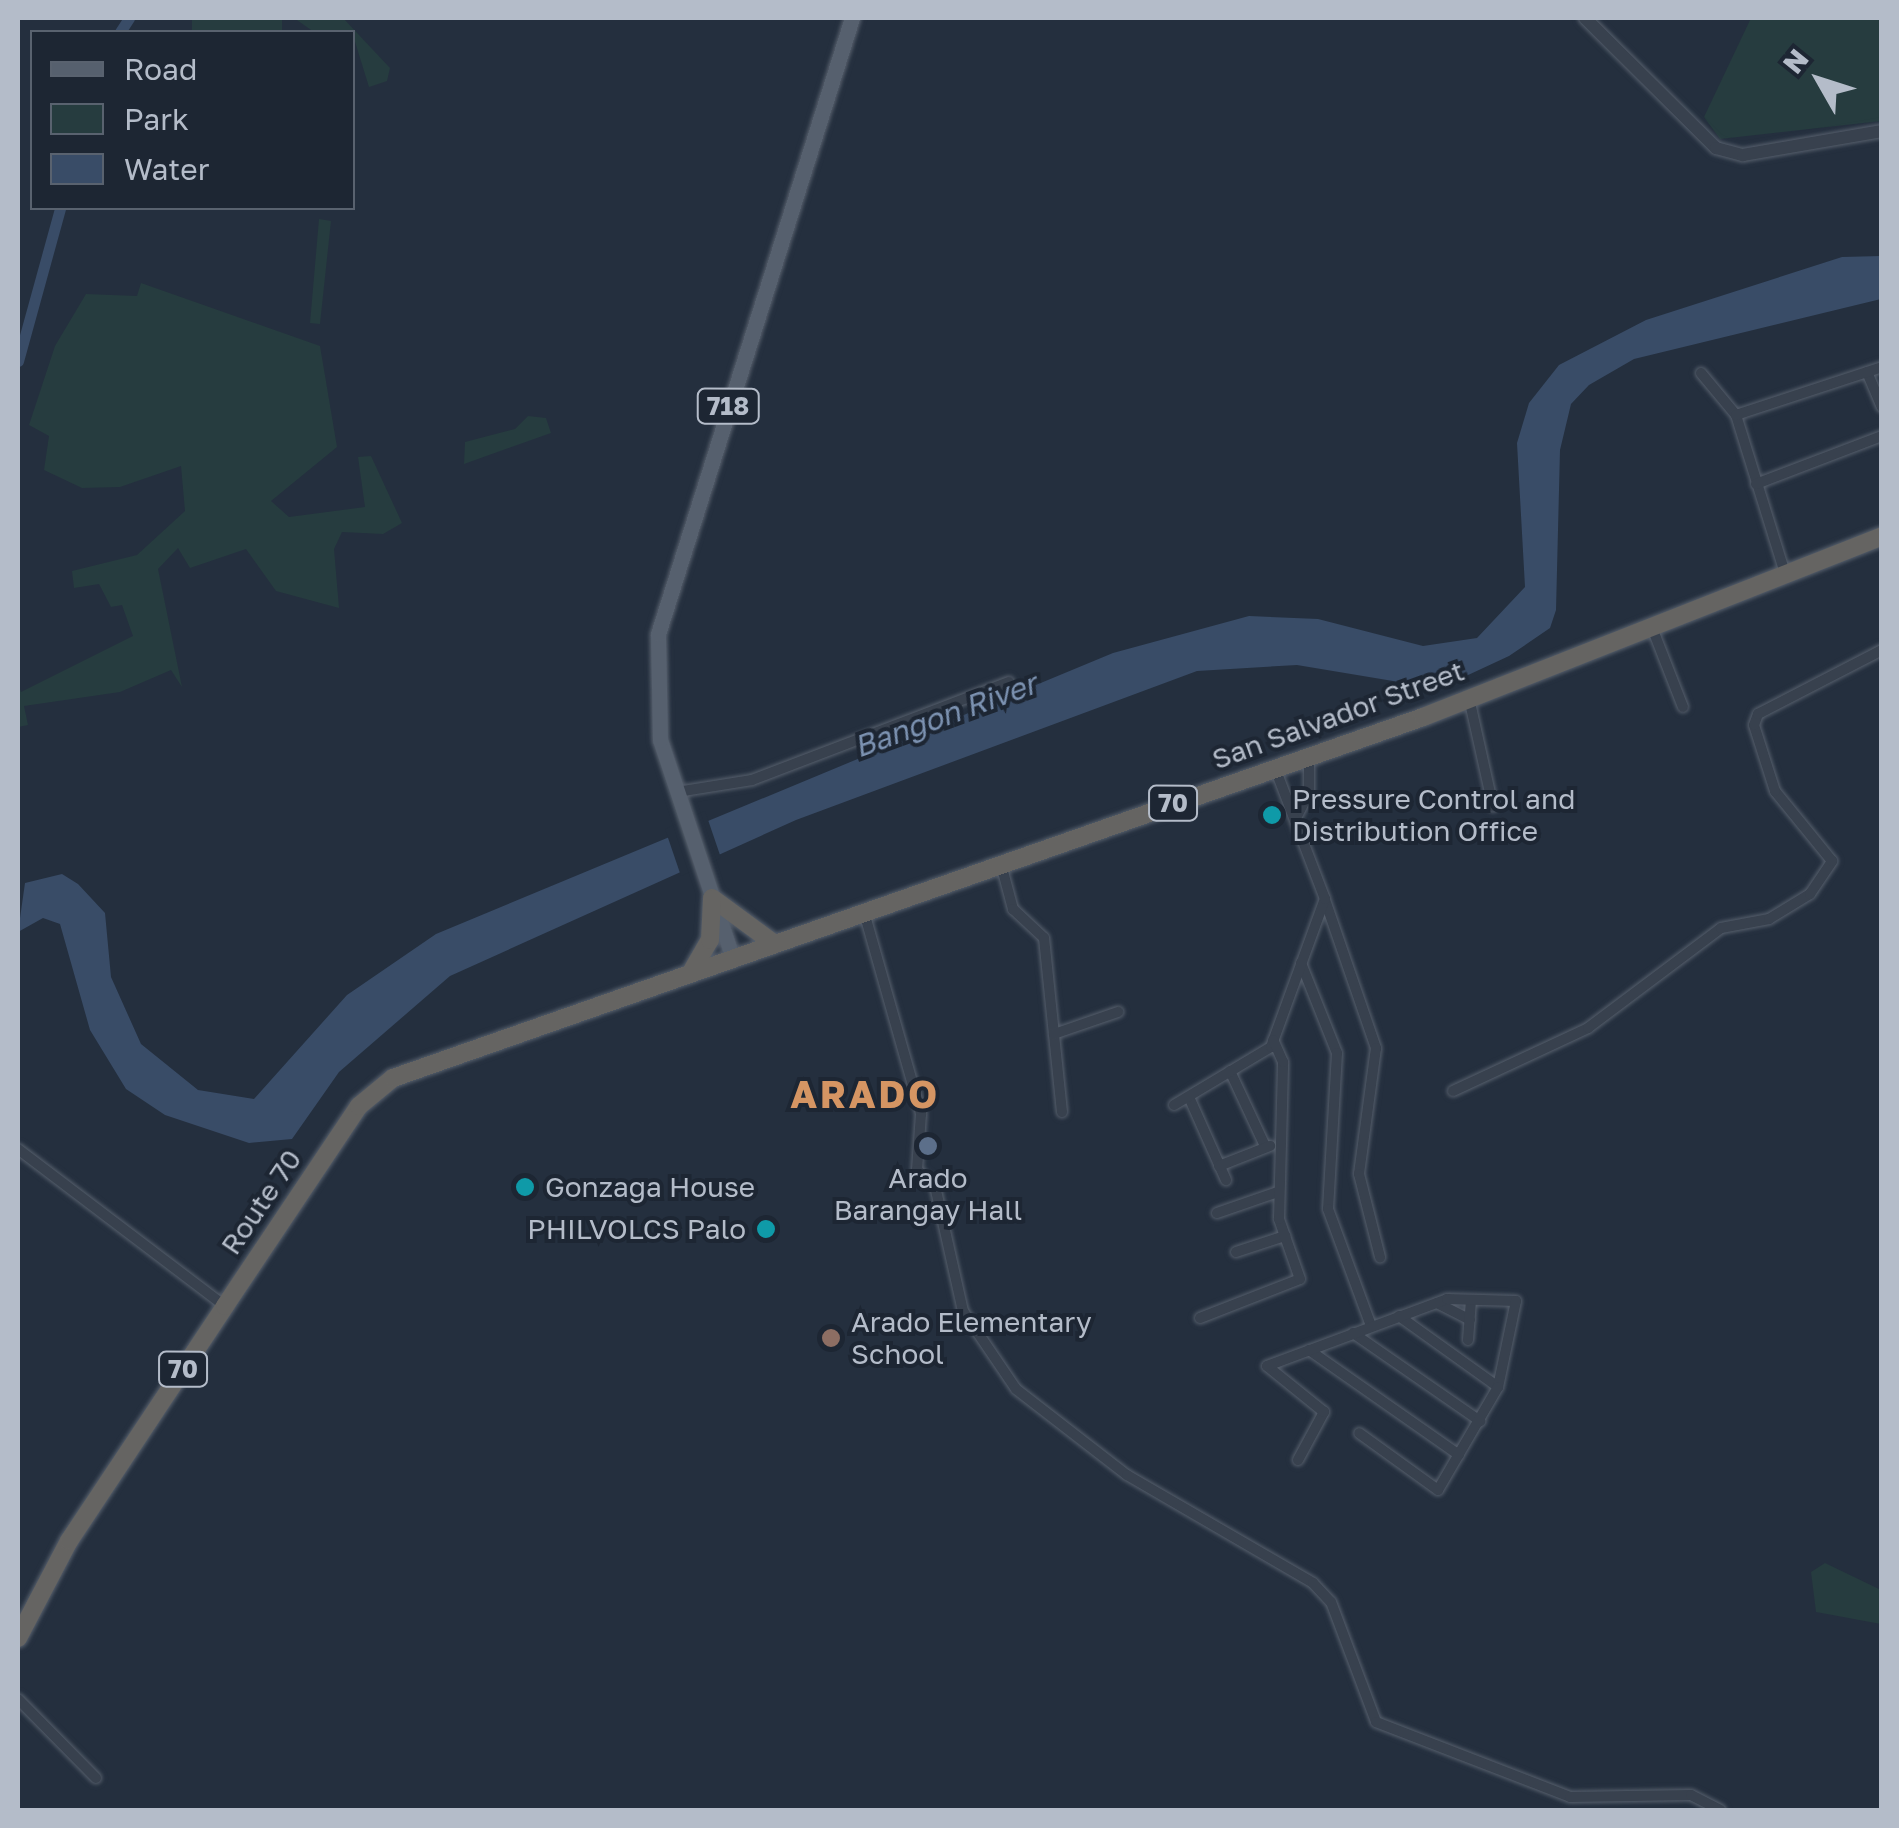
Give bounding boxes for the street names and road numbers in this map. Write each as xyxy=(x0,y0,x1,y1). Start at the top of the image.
road number: 718 xyxy=(696,386,760,426)
street label: San Salvador Street xyxy=(1207,654,1469,776)
road number: 70 xyxy=(1148,783,1198,823)
street label: Route 70 xyxy=(214,1143,308,1261)
road number: 70 xyxy=(158,1349,208,1389)

